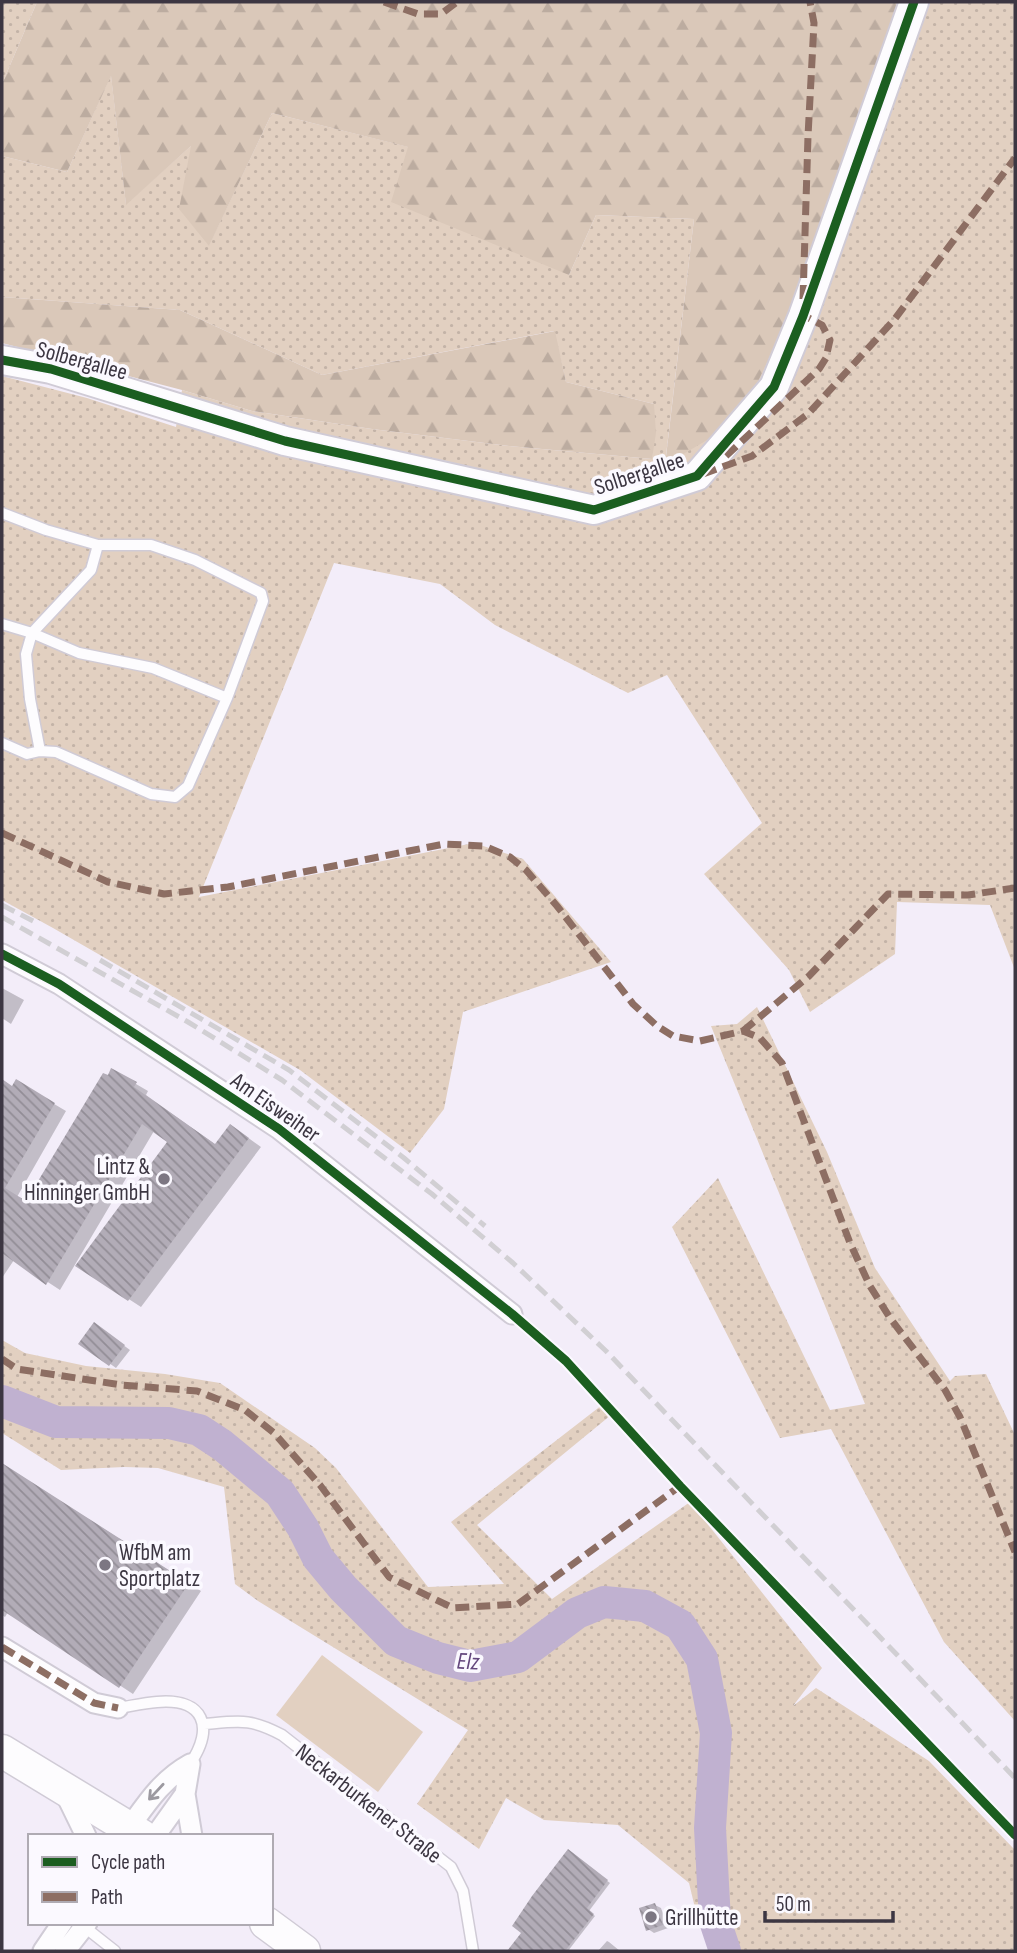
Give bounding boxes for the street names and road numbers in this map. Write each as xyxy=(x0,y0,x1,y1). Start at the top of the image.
street label: Solbergallee xyxy=(33,335,130,387)
street label: Solbergallee xyxy=(591,446,688,502)
street label: Am Eisweiher xyxy=(224,1066,326,1149)
street label: Neckarburkener Straße xyxy=(290,1738,447,1870)

